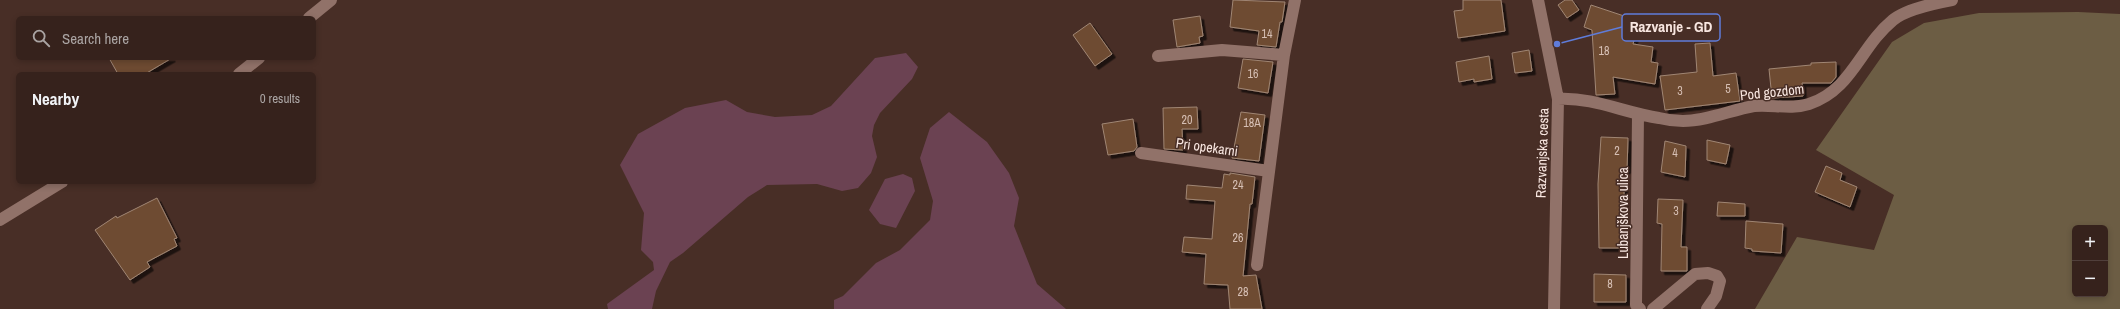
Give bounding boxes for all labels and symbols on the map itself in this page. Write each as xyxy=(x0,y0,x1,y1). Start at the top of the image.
callout: Razvanje - GD xyxy=(1622,14,1720,41)
text: Razvanje - GD xyxy=(1630,16,1712,37)
house number: 14 xyxy=(1262,26,1273,42)
house number: 18 xyxy=(1599,43,1609,59)
house number: 16 xyxy=(1248,66,1258,82)
street label: Pod gozdom xyxy=(1739,80,1805,104)
house number: 5 xyxy=(1725,81,1731,97)
house number: 3 xyxy=(1677,83,1683,99)
street label: Razvanjska cesta xyxy=(1531,107,1553,198)
house number: 20 xyxy=(1182,112,1192,128)
house number: 18A xyxy=(1243,115,1261,131)
street label: Pri opekarni xyxy=(1175,134,1239,160)
house number: 2 xyxy=(1614,143,1620,159)
house number: 4 xyxy=(1672,145,1678,161)
street label: Lubanjškova ulica xyxy=(1614,166,1632,259)
house number: 24 xyxy=(1233,177,1244,193)
house number: 3 xyxy=(1673,203,1679,219)
house number: 26 xyxy=(1233,230,1243,246)
house number: 8 xyxy=(1607,276,1613,292)
house number: 28 xyxy=(1238,284,1248,300)

